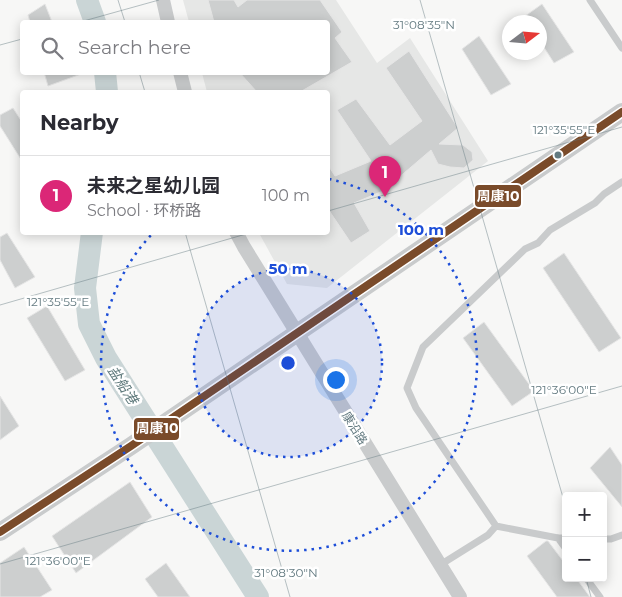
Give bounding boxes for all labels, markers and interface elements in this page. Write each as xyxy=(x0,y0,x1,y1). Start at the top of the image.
north arrow xyxy=(502,15,547,60)
text: 31°08'35"N xyxy=(393,17,455,32)
search box xyxy=(20,20,330,75)
icon: search xyxy=(38,34,66,62)
text: Search here xyxy=(78,36,191,59)
text: Nearby xyxy=(40,110,119,135)
text: 121°35'55"E xyxy=(533,122,595,137)
unlabelled marker xyxy=(553,150,563,160)
pin: 1 xyxy=(369,156,401,197)
text: 未来之星幼儿园 xyxy=(87,174,220,197)
line badge: 周康10 xyxy=(474,184,522,208)
text: 1 xyxy=(53,186,59,205)
text: 100 m xyxy=(262,186,310,205)
text: 周康10 xyxy=(477,187,520,205)
text: School · 环桥路 xyxy=(87,201,201,220)
text: 100 m xyxy=(398,220,444,239)
text: 50 m xyxy=(268,259,308,278)
text: 121°35'55"E xyxy=(27,294,89,309)
centre of rings xyxy=(279,354,297,372)
water label: 盐船港 xyxy=(104,362,143,409)
your location xyxy=(323,367,349,393)
text: 121°36'00"E xyxy=(531,382,597,397)
street label: 康沿路 xyxy=(339,409,371,447)
line badge: 周康10 xyxy=(133,417,180,441)
text: 周康10 xyxy=(136,419,179,437)
map controls xyxy=(562,492,607,582)
button: + xyxy=(562,492,607,537)
button: − xyxy=(562,537,607,582)
text: 121°36'00"E xyxy=(25,553,91,568)
text: 31°08'30"N xyxy=(254,565,318,580)

